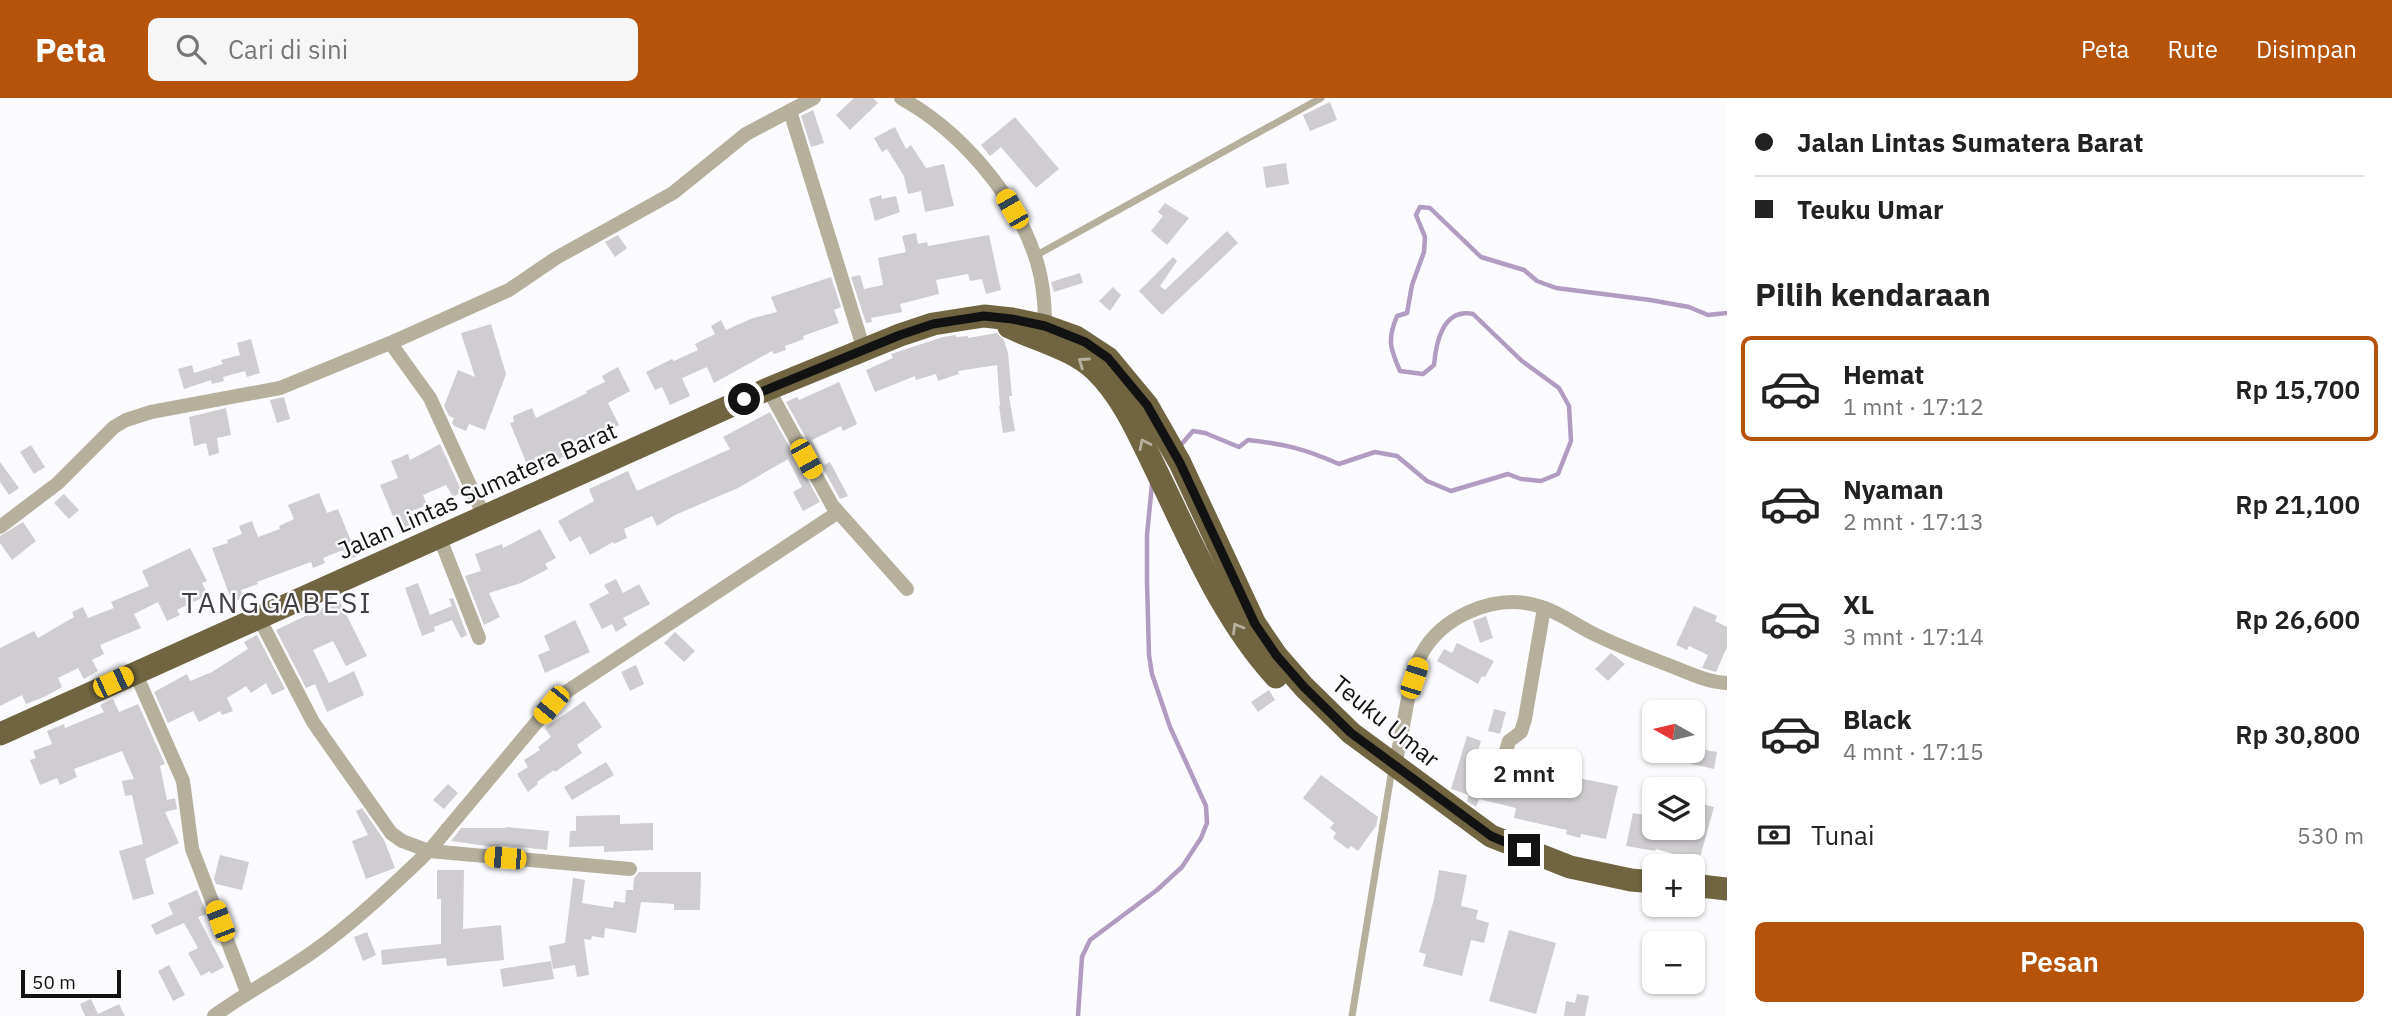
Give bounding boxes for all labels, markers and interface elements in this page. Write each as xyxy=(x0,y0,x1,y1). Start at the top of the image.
search box xyxy=(148,18,638,81)
text: Peta xyxy=(35,28,106,71)
icon: search xyxy=(172,30,210,68)
text: Cari di sini xyxy=(228,32,348,66)
text: Peta xyxy=(2081,33,2129,65)
text: Rute xyxy=(2167,33,2218,65)
text: Disimpan xyxy=(2256,33,2357,65)
text: Jalan Lintas Sumatera Barat xyxy=(1797,125,2143,159)
car xyxy=(993,186,1032,232)
text: Teuku Umar xyxy=(1797,192,1944,226)
text: Pilih kendaraan xyxy=(1755,273,1991,315)
one-way arrow xyxy=(1078,357,1091,370)
icon: car xyxy=(1759,357,1822,420)
text: Hemat xyxy=(1843,357,1924,391)
text: Rp 15,700 xyxy=(2235,372,2360,406)
route start xyxy=(728,383,760,415)
text: 1 mnt · 17:12 xyxy=(1843,391,1984,421)
street label: Jalan Lintas Sumatera Barat xyxy=(332,414,622,566)
car xyxy=(787,436,826,482)
one-way arrow xyxy=(1138,439,1152,451)
icon: car xyxy=(1759,472,1822,535)
text: Nyaman xyxy=(1843,472,1944,506)
text: Rp 21,100 xyxy=(2235,487,2360,521)
text: 2 mnt · 17:13 xyxy=(1843,506,1984,536)
district label: TANGGABESI xyxy=(182,584,372,621)
icon: car xyxy=(1759,587,1822,650)
text: XL xyxy=(1843,587,1874,621)
text: Rp 26,600 xyxy=(2235,602,2360,636)
text: 3 mnt · 17:14 xyxy=(1843,621,1984,651)
one-way arrow xyxy=(1233,622,1246,635)
car xyxy=(1398,655,1431,701)
car xyxy=(90,664,137,700)
street label: Teuku Umar xyxy=(1326,668,1447,774)
car xyxy=(530,682,573,728)
north arrow xyxy=(1642,700,1704,763)
map controls xyxy=(1642,700,1705,994)
icon: car xyxy=(1759,702,1822,765)
text: Black xyxy=(1843,702,1911,736)
text: Rp 30,800 xyxy=(2235,717,2360,751)
text: 4 mnt · 17:15 xyxy=(1843,736,1984,766)
callout: 2 mnt xyxy=(1466,748,1582,798)
text: 2 mnt xyxy=(1493,758,1555,788)
button: layers xyxy=(1642,777,1705,840)
icon: cash xyxy=(1755,816,1793,854)
text: Tunai xyxy=(1811,818,1875,852)
text: 530 m xyxy=(2297,820,2364,850)
route end xyxy=(1508,834,1540,866)
car xyxy=(484,846,527,870)
button: + xyxy=(1642,854,1705,917)
car xyxy=(203,898,238,944)
button: Pesan xyxy=(1755,922,2364,1002)
button: − xyxy=(1642,931,1705,994)
scale bar xyxy=(21,967,121,999)
text: 50 m xyxy=(32,970,76,994)

